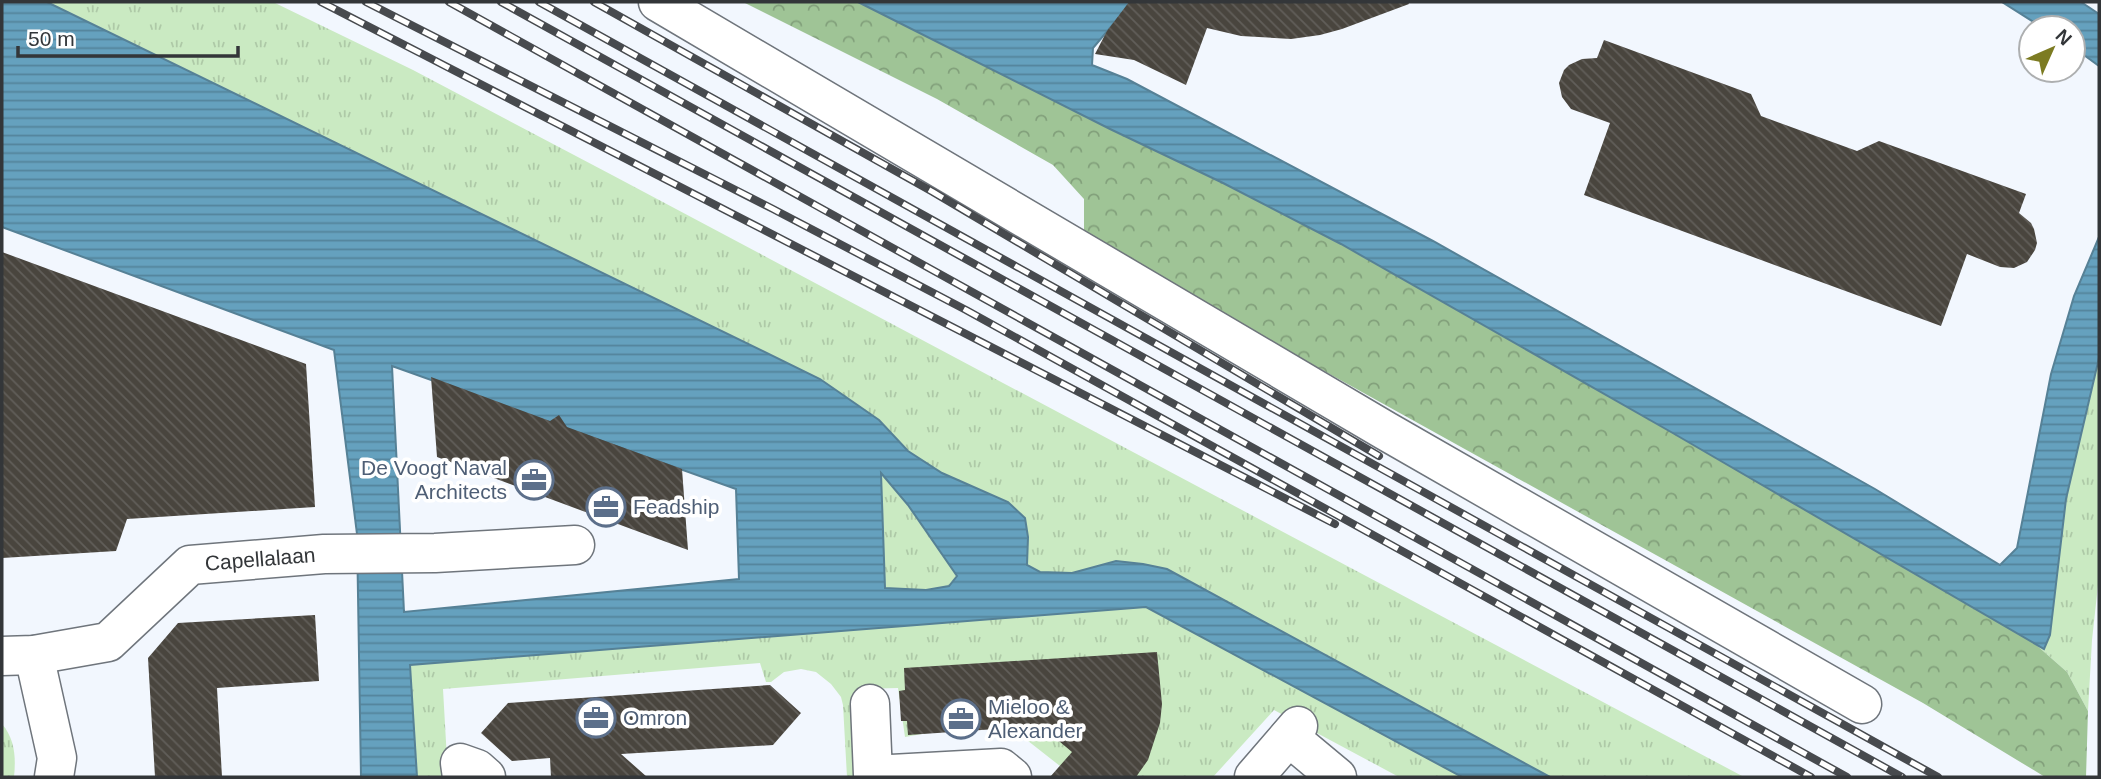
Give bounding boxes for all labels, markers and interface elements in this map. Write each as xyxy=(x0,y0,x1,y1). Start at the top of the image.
scale bar xyxy=(18,14,238,58)
north arrow xyxy=(2017,14,2087,84)
text: N xyxy=(2051,25,2076,50)
text: 50 m xyxy=(28,27,75,50)
place label: De Voogt Naval Architects xyxy=(361,456,507,503)
office icon: De Voogt Naval Architects xyxy=(513,459,555,501)
office icon: Feadship xyxy=(585,486,627,528)
place label: Feadship xyxy=(633,495,719,518)
street label: Capellalaan xyxy=(204,543,316,575)
place label: Mieloo & Alexander xyxy=(988,695,1083,742)
office icon: Omron xyxy=(575,697,617,739)
office icon: Mieloo & Alexander xyxy=(940,698,982,740)
place label: Omron xyxy=(623,706,687,729)

